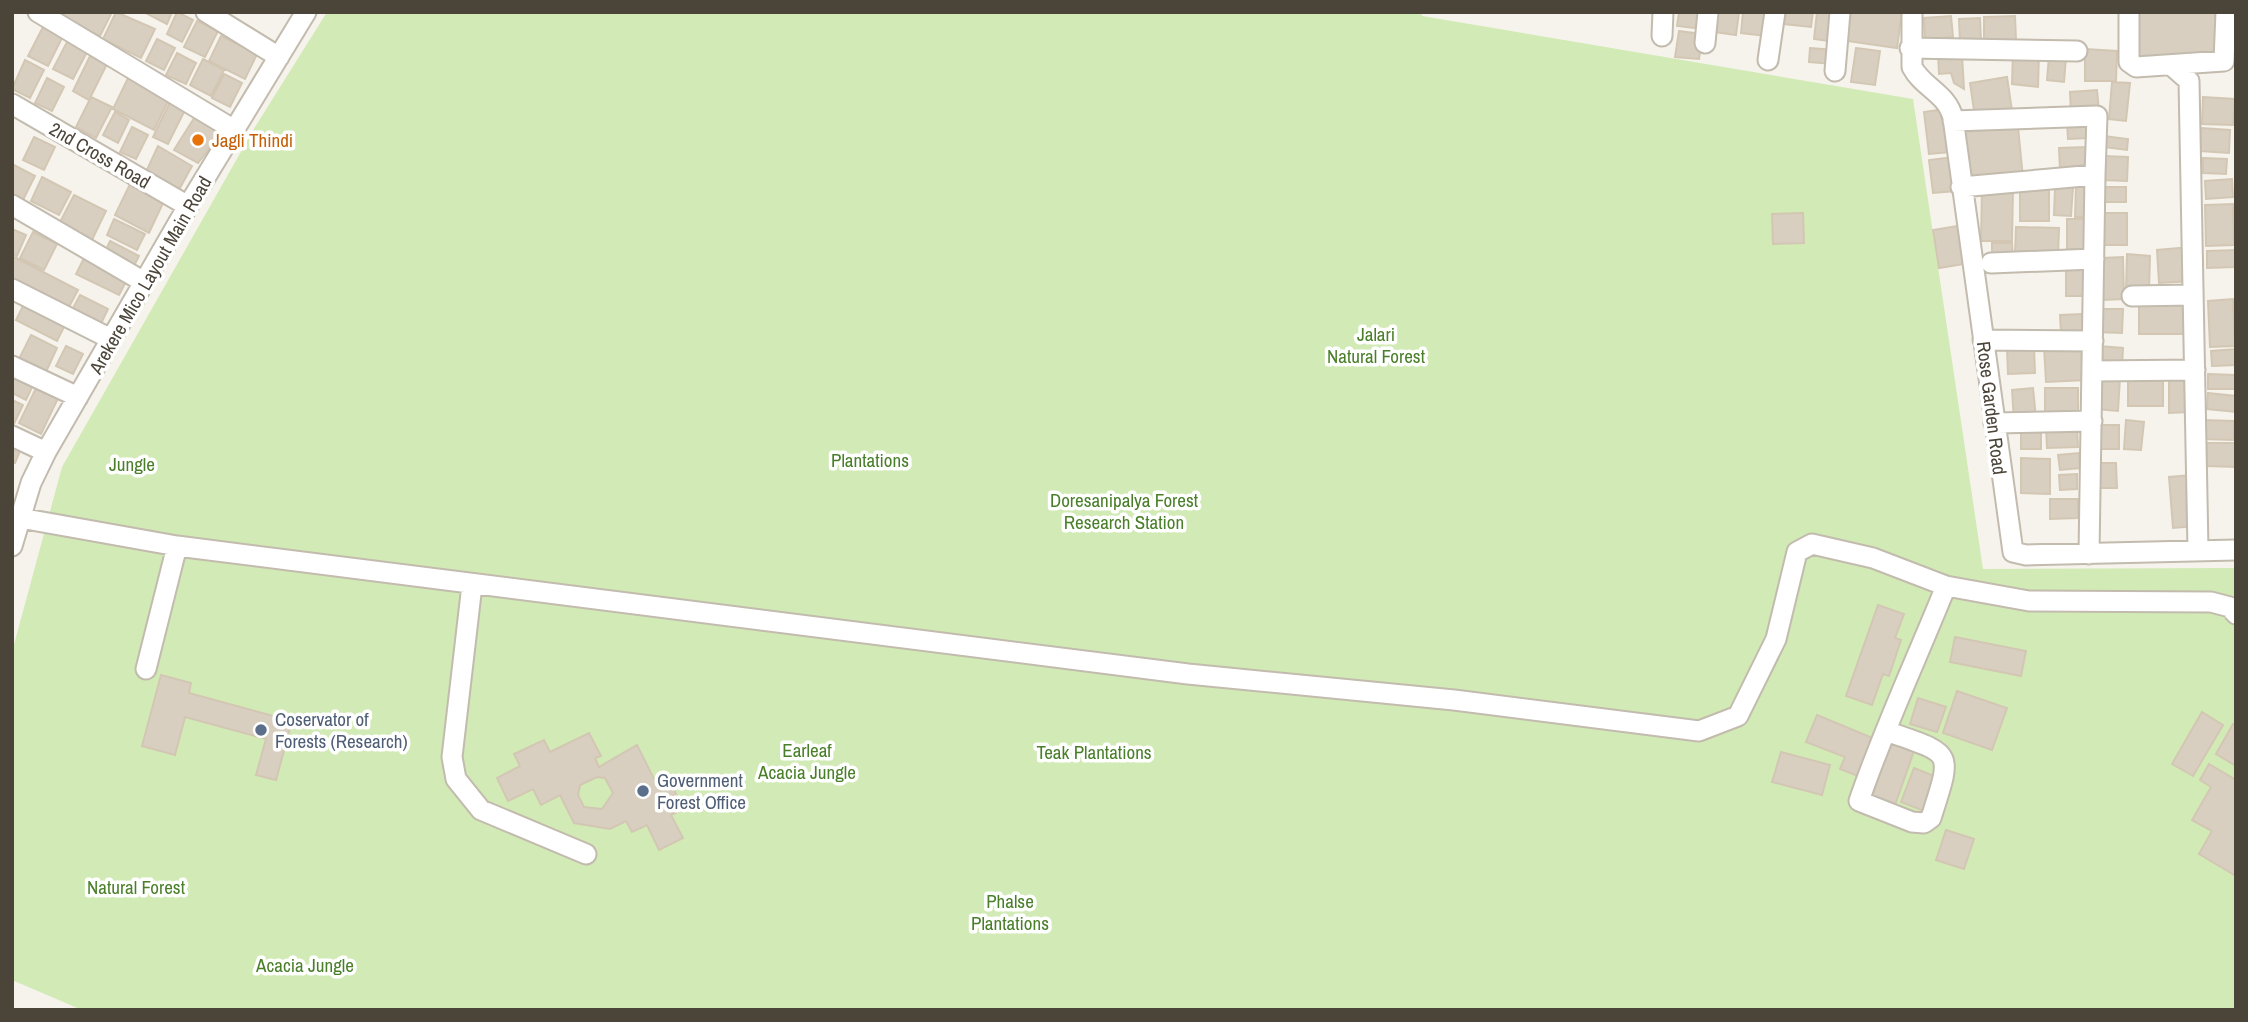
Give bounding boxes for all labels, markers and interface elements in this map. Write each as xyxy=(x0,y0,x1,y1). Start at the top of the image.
street label: 2nd Cross Road xyxy=(45,116,155,194)
place label: Jagli Thindi xyxy=(212,127,293,153)
marker: Jagli Thindi xyxy=(190,132,206,148)
street label: Arekere Mico Layout Main Road xyxy=(82,171,217,379)
park label: Jalari Natural Forest xyxy=(1327,321,1426,369)
street label: Rose Garden Road xyxy=(1971,340,2013,476)
park label: Plantations xyxy=(831,447,909,473)
park label: Jungle xyxy=(109,451,155,477)
park label: Doresanipalya Forest Research Station xyxy=(1050,487,1199,535)
place label: Coservator of Forests (Research) xyxy=(275,706,408,754)
marker: Coservator of Forests (Research) xyxy=(253,722,269,738)
park label: Earleaf Acacia Jungle xyxy=(757,737,856,785)
park label: Teak Plantations xyxy=(1036,739,1152,765)
place label: Government Forest Office xyxy=(657,767,746,815)
marker: Government Forest Office xyxy=(635,783,651,799)
park label: Natural Forest xyxy=(87,874,186,900)
park label: Phalse Plantations xyxy=(971,888,1049,936)
park label: Acacia Jungle xyxy=(255,952,354,978)

